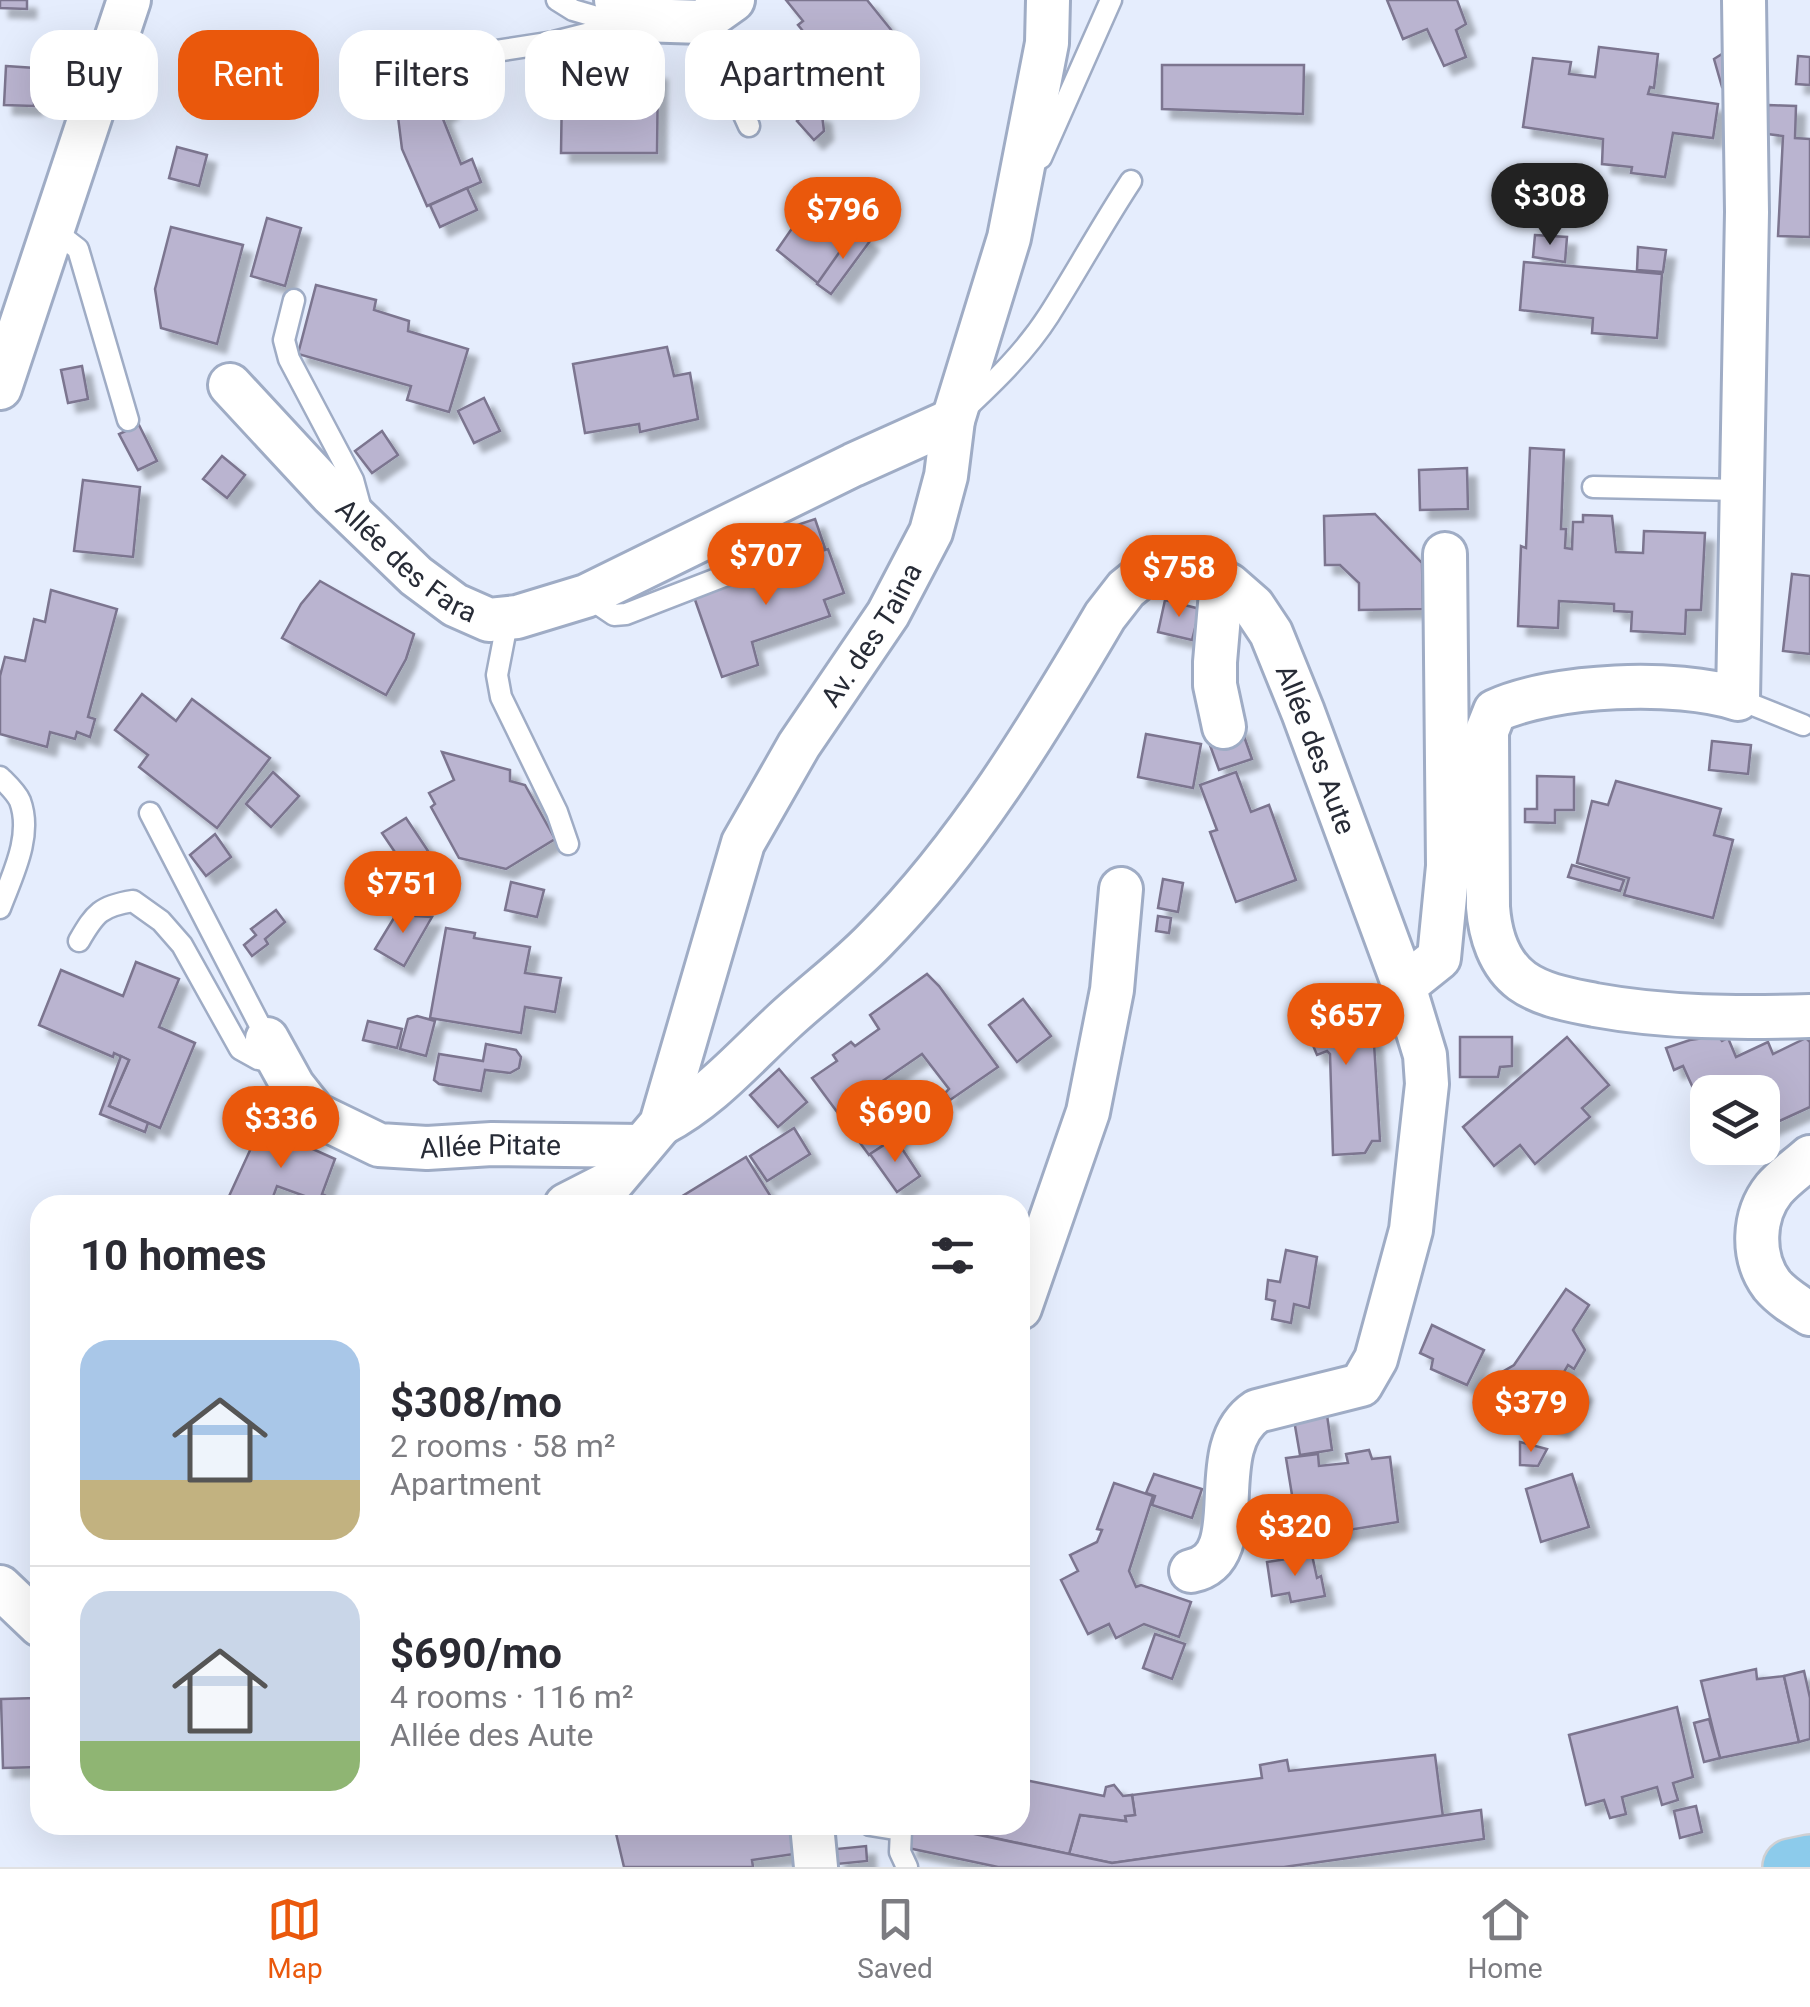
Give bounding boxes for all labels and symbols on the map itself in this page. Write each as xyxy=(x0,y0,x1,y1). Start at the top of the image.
pin: $308 xyxy=(1491,163,1609,248)
pin: $796 xyxy=(784,177,902,262)
street label: Allée des Fara xyxy=(330,492,482,629)
pin: $707 xyxy=(707,523,825,608)
pin: $758 xyxy=(1120,535,1238,620)
street label: Av. des Taina xyxy=(814,557,928,713)
street label: Allée des Aute xyxy=(1269,660,1363,838)
pin: $751 xyxy=(344,851,462,936)
pin: $657 xyxy=(1287,983,1405,1068)
pin: $690 xyxy=(836,1080,954,1165)
pin: $336 xyxy=(222,1086,340,1171)
street label: Allée Pitate xyxy=(419,1127,561,1165)
pin: $379 xyxy=(1472,1370,1590,1455)
pin: $320 xyxy=(1236,1494,1354,1579)

